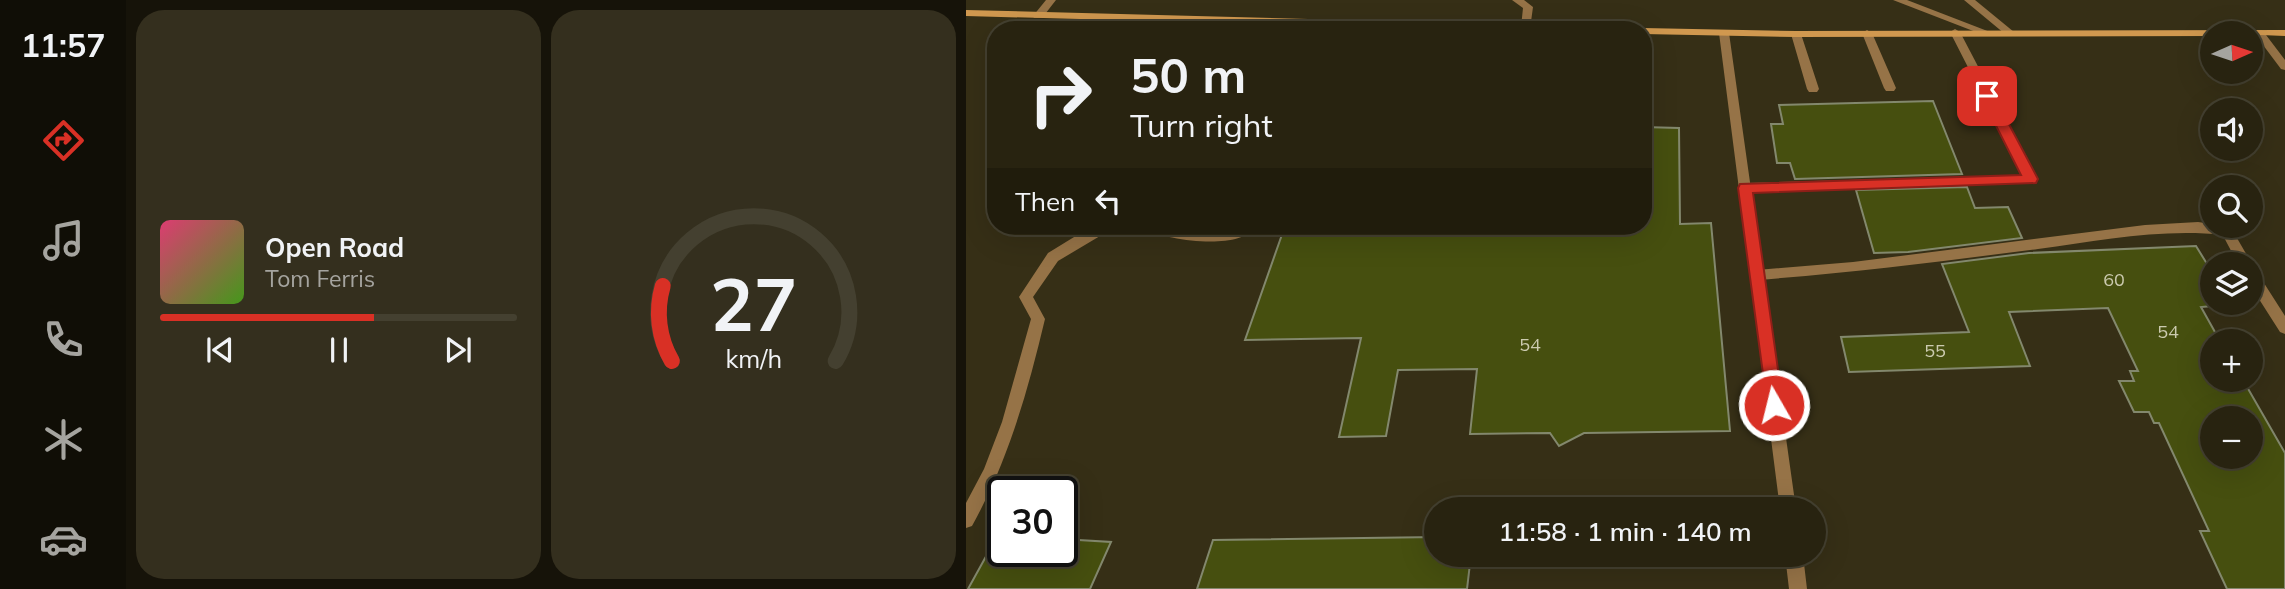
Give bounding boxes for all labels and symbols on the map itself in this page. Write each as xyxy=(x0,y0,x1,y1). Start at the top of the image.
north arrow xyxy=(2200,21,2263,84)
pin xyxy=(1957,66,2017,126)
house number: 60 xyxy=(2103,268,2125,291)
house number: 54 xyxy=(2157,320,2179,343)
house number: 54 xyxy=(1519,333,1541,356)
house number: 55 xyxy=(1924,339,1946,362)
position arrow xyxy=(1737,368,1811,442)
speed limit sign: 30 xyxy=(987,476,1078,567)

